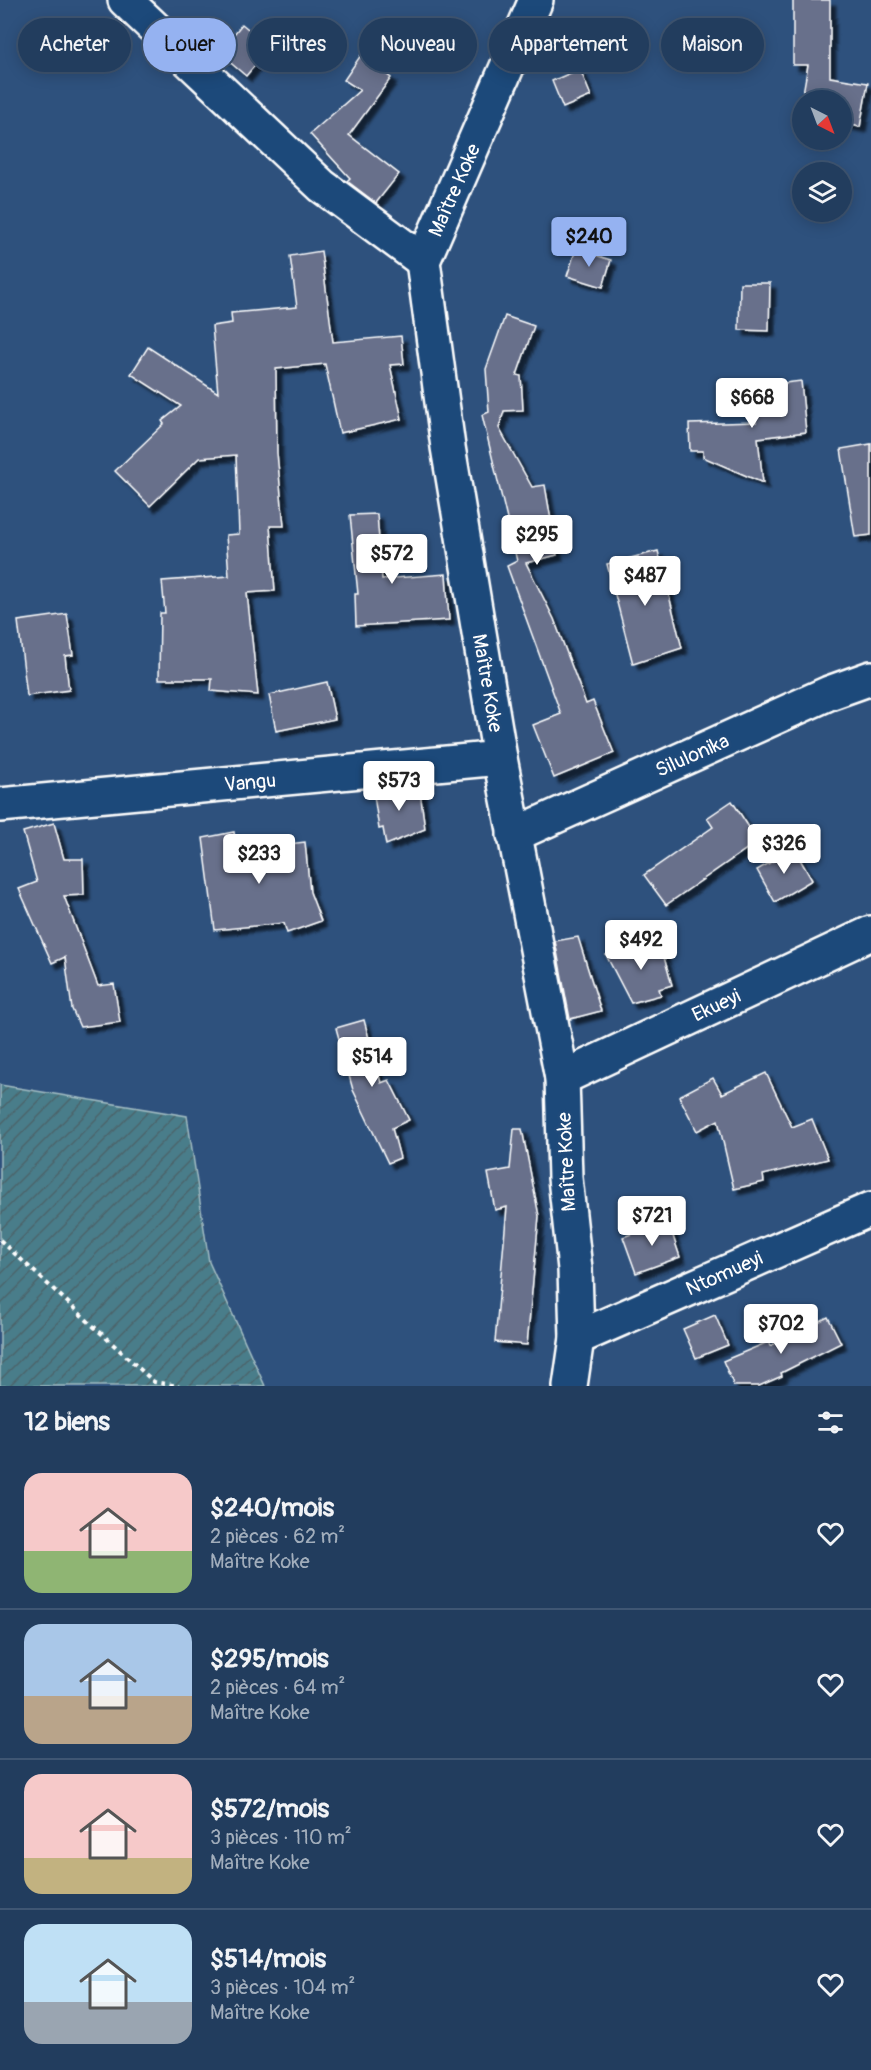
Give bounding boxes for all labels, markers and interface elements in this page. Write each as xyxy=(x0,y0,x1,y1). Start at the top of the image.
chip: Acheter xyxy=(18,18,131,72)
chip: Louer xyxy=(143,18,236,72)
chip: Filtres xyxy=(248,18,347,72)
chip: Nouveau xyxy=(359,18,477,72)
chip: Appartement xyxy=(489,18,649,72)
chip: Maison xyxy=(661,18,764,72)
north arrow xyxy=(792,90,852,150)
map controls xyxy=(792,90,852,222)
street label: Maître Koke xyxy=(423,140,486,241)
button: layers xyxy=(792,162,852,222)
pin: $240 xyxy=(553,217,625,268)
text: $240 xyxy=(565,224,613,249)
pin: $668 xyxy=(716,378,788,429)
text: $668 xyxy=(730,385,774,410)
pin: $295 xyxy=(501,515,573,566)
text: $295 xyxy=(515,522,559,547)
pin: $572 xyxy=(356,534,428,585)
text: $572 xyxy=(370,541,414,566)
pin: $487 xyxy=(609,556,681,607)
text: $487 xyxy=(623,563,667,588)
street label: Maître Koke xyxy=(467,632,508,734)
street label: Silulonika xyxy=(652,728,733,783)
pin: $573 xyxy=(363,761,435,812)
street label: Vangu xyxy=(223,768,277,797)
text: $573 xyxy=(377,768,421,793)
pin: $326 xyxy=(748,824,820,875)
text: $326 xyxy=(762,831,806,856)
pin: $233 xyxy=(223,834,295,885)
text: $233 xyxy=(237,841,281,866)
pin: $492 xyxy=(605,920,677,971)
text: $492 xyxy=(619,927,663,952)
street label: Ekueyi xyxy=(688,983,744,1028)
pin: $514 xyxy=(336,1037,408,1088)
text: $514 xyxy=(351,1044,393,1069)
street label: Maître Koke xyxy=(551,1111,582,1212)
pin: $721 xyxy=(616,1196,688,1247)
text: $721 xyxy=(632,1203,672,1228)
street label: Ntomueyi xyxy=(682,1245,767,1301)
pin: $702 xyxy=(745,1304,817,1355)
text: $702 xyxy=(758,1311,804,1336)
text: 12 biens xyxy=(24,1406,110,1438)
icon: filters xyxy=(814,1406,847,1439)
text: $240/mois xyxy=(210,1492,334,1524)
icon: home xyxy=(72,1497,144,1569)
icon: heart xyxy=(814,1517,847,1550)
text: 2 pièces · 62 m² xyxy=(210,1524,345,1549)
text: Maître Koke xyxy=(210,1549,310,1574)
text: $295/mois xyxy=(210,1643,329,1675)
icon: home xyxy=(72,1648,144,1720)
icon: heart xyxy=(814,1668,847,1701)
text: 2 pièces · 64 m² xyxy=(210,1675,345,1700)
text: Maître Koke xyxy=(210,1700,310,1725)
text: $572/mois xyxy=(210,1793,329,1825)
icon: home xyxy=(72,1798,144,1870)
icon: heart xyxy=(814,1818,847,1851)
text: 3 pièces · 110 m² xyxy=(210,1825,352,1850)
text: Maître Koke xyxy=(210,1850,310,1875)
text: $514/mois xyxy=(210,1943,326,1975)
icon: home xyxy=(72,1948,144,2020)
icon: heart xyxy=(814,1968,847,2001)
text: 3 pièces · 104 m² xyxy=(210,1975,355,2000)
text: Maître Koke xyxy=(210,2000,310,2025)

